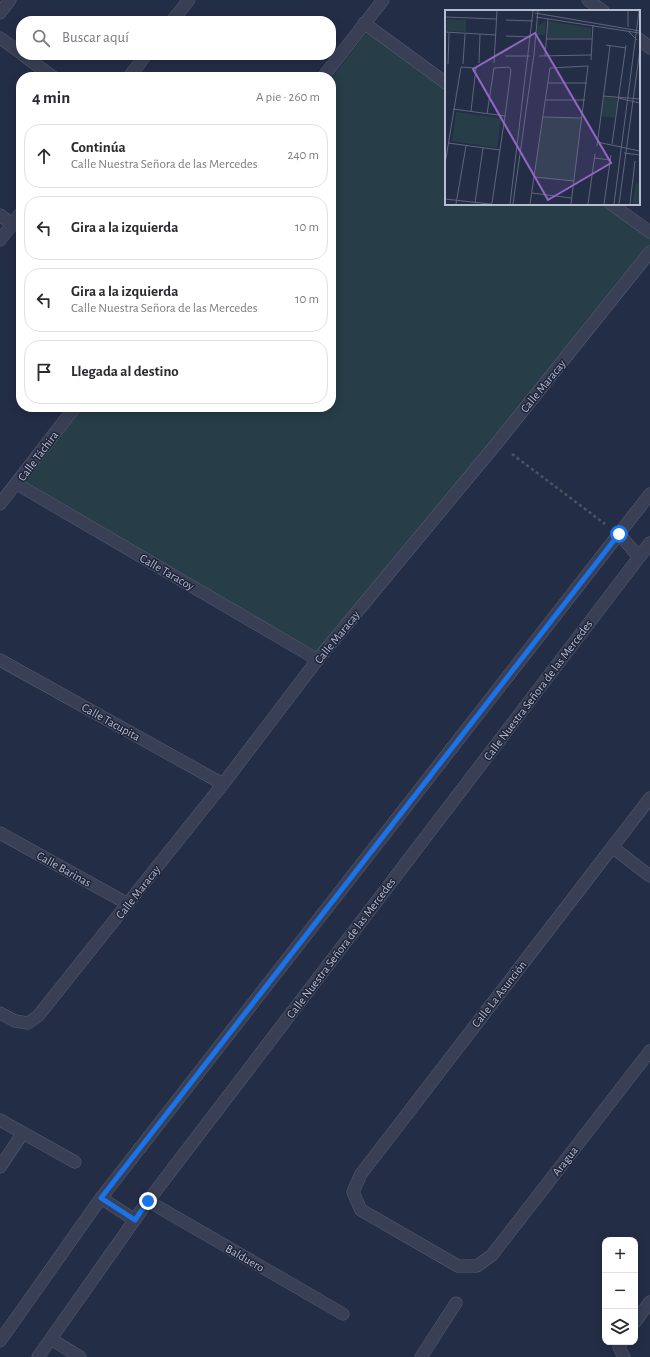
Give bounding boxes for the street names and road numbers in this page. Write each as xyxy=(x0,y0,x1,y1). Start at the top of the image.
street label: Calle Maracay xyxy=(518,357,569,415)
street label: Calle Táchira xyxy=(15,429,61,483)
street label: Calle Taracoy xyxy=(137,552,196,593)
street label: Calle Maracay xyxy=(312,608,363,666)
street label: Calle Nuestra Señora de las Mercedes xyxy=(481,618,595,762)
street label: Calle Tacupita xyxy=(80,701,143,743)
street label: Calle Barinas xyxy=(35,849,93,889)
street label: Calle Maracay xyxy=(113,863,163,922)
street label: Calle Nuestra Señora de las Mercedes xyxy=(284,876,398,1020)
street label: Calle La Asunción xyxy=(469,958,529,1030)
street label: Aragua xyxy=(550,1144,580,1178)
street label: Balduero xyxy=(224,1242,267,1274)

